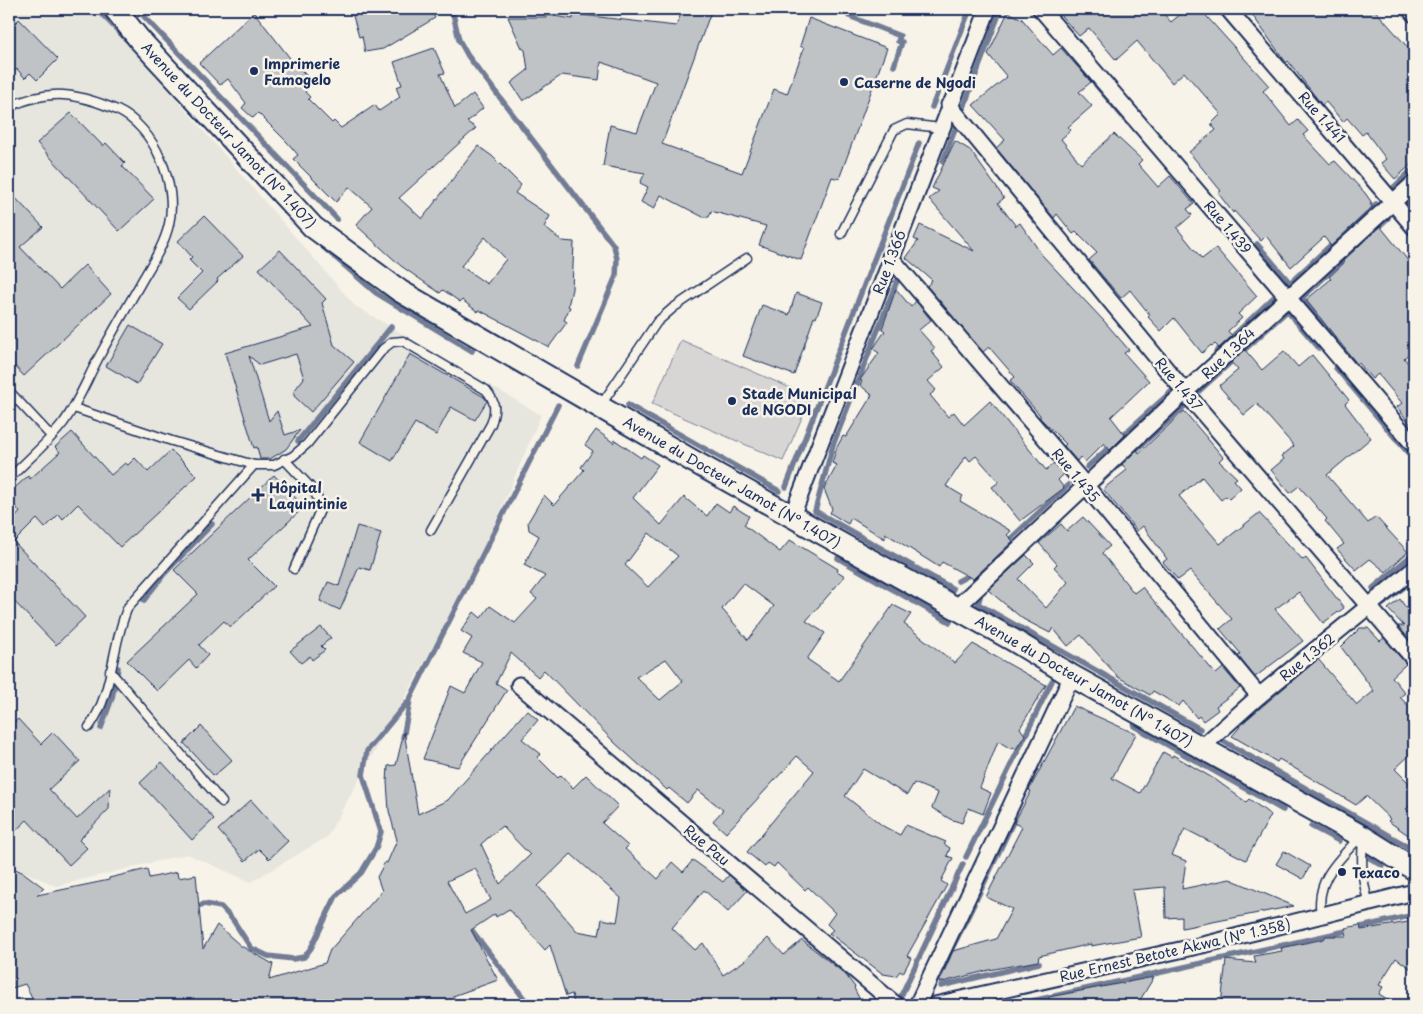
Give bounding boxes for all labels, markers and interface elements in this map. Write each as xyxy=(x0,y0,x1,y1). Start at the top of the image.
street label: Avenue du Docteur Jamot (N° 1.407) xyxy=(137,37,321,233)
place label: Imprimerie Famogelo xyxy=(264,53,341,90)
marker: Imprimerie Famogelo xyxy=(248,65,260,77)
place label: Caserne de Ngodi xyxy=(854,72,976,93)
marker: Caserne de Ngodi xyxy=(838,76,850,88)
street label: Rue 1.441 xyxy=(1294,87,1350,147)
street label: Rue 1.439 xyxy=(1199,196,1257,258)
street label: Rue 1.366 xyxy=(867,227,911,297)
street label: Rue 1.364 xyxy=(1196,323,1260,383)
street label: Rue 1.437 xyxy=(1150,353,1208,415)
place label: Stade Municipal de NGODI xyxy=(742,383,857,420)
marker: Stade Municipal de NGODI xyxy=(726,395,738,407)
street label: Avenue du Docteur Jamot (N° 1.407) xyxy=(619,411,845,553)
street label: Rue 1.435 xyxy=(1047,443,1105,507)
place label: Hôpital Laquintinie xyxy=(269,477,348,514)
marker: Hôpital Laquintinie xyxy=(251,488,265,502)
street label: Avenue du Docteur Jamot (N° 1.407) xyxy=(971,610,1197,752)
street label: Rue 1.362 xyxy=(1275,628,1339,686)
street label: Rue Pau xyxy=(680,820,734,870)
place label: Texaco xyxy=(1352,862,1400,883)
marker: Texaco xyxy=(1336,866,1348,878)
street label: Rue Ernest Betote Akwa (N° 1.358) xyxy=(1057,913,1293,987)

